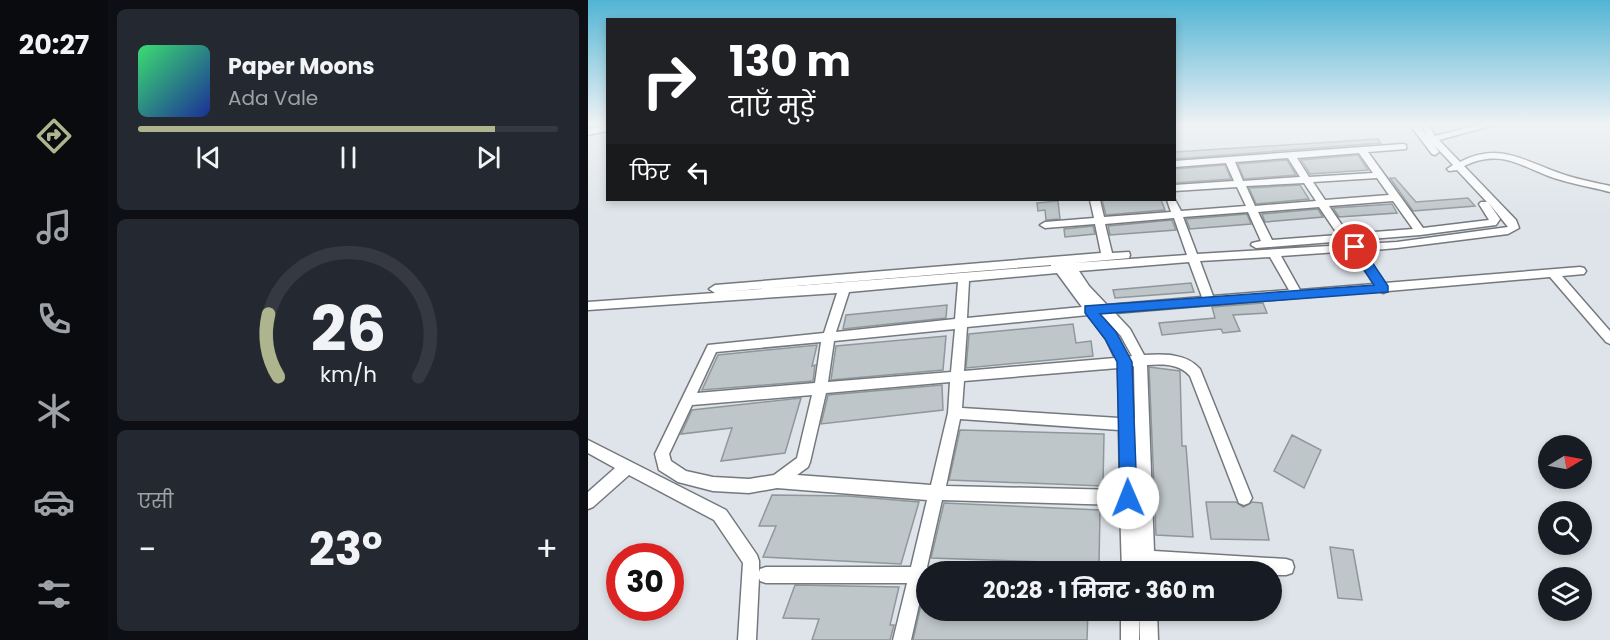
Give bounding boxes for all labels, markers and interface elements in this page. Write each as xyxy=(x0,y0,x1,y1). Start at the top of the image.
text: 20:27 xyxy=(19,26,89,63)
text: 130 m xyxy=(729,32,851,91)
icon: right xyxy=(630,42,708,120)
text: Paper Moons xyxy=(228,51,375,82)
text: Ada Vale xyxy=(228,84,318,112)
text: दाएँ मुड़ें xyxy=(729,88,815,125)
icon: directions xyxy=(33,115,75,157)
icon: previous xyxy=(192,141,225,174)
icon: pause xyxy=(332,141,365,174)
icon: next xyxy=(472,141,505,174)
icon: left xyxy=(682,156,715,189)
text: फिर xyxy=(630,157,670,188)
icon: music xyxy=(33,206,75,248)
pin xyxy=(1329,221,1380,272)
icon: arrive xyxy=(1338,230,1371,263)
text: 26 xyxy=(310,285,386,373)
icon: phone xyxy=(33,298,75,340)
text: km/h xyxy=(319,359,377,390)
icon: climate xyxy=(33,390,75,432)
north arrow xyxy=(1538,435,1592,489)
map controls xyxy=(1538,435,1592,621)
position arrow xyxy=(1096,466,1160,530)
icon: car xyxy=(33,481,75,523)
text: एसी xyxy=(138,487,173,515)
button: search xyxy=(1538,501,1592,555)
text: 23° xyxy=(309,518,383,581)
text: − xyxy=(138,526,156,573)
text: + xyxy=(535,526,558,573)
speed limit sign: 30 xyxy=(606,543,684,621)
button: layers xyxy=(1538,567,1592,621)
icon: filters xyxy=(33,573,75,615)
text: 20:28 · 1 मिनट · 360 m xyxy=(983,575,1215,606)

